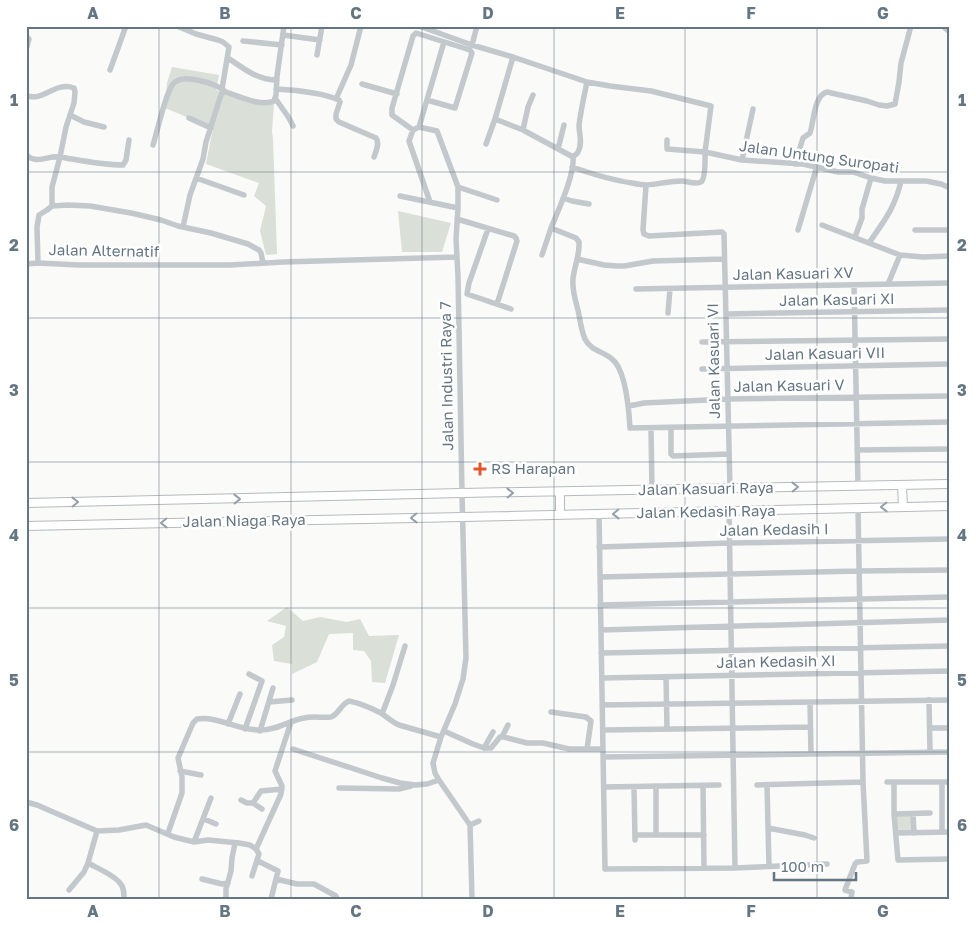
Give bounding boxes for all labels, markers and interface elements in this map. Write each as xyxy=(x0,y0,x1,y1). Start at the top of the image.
text: A xyxy=(87,3,99,23)
text: B xyxy=(219,3,231,23)
text: C xyxy=(350,3,362,23)
text: D xyxy=(482,3,494,23)
text: E xyxy=(615,3,625,23)
text: F xyxy=(746,3,756,23)
text: G xyxy=(877,3,889,23)
text: 1 xyxy=(10,90,18,110)
text: 1 xyxy=(958,90,966,110)
street label: Jalan Untung Suropati xyxy=(738,136,900,176)
text: 2 xyxy=(9,235,19,255)
text: 2 xyxy=(957,235,967,255)
street label: Jalan Alternatif xyxy=(48,240,160,260)
street label: Jalan Kasuari XV xyxy=(732,263,854,283)
street label: Jalan Kasuari XI xyxy=(779,289,895,309)
street label: Jalan Industri Raya 7 xyxy=(436,301,456,451)
street label: Jalan Kasuari VI xyxy=(703,303,723,419)
street label: Jalan Kasuari VII xyxy=(765,343,885,363)
street label: Jalan Kasuari V xyxy=(733,375,845,395)
text: 3 xyxy=(9,380,19,400)
text: 3 xyxy=(957,380,967,400)
place label: RS Harapan xyxy=(491,459,576,477)
marker: RS Harapan xyxy=(473,462,487,476)
street label: Jalan Kasuari Raya xyxy=(638,478,774,498)
one-way arrow xyxy=(792,482,800,492)
one-way arrow xyxy=(507,487,515,498)
one-way arrow xyxy=(234,493,242,504)
one-way arrow xyxy=(71,497,79,508)
street label: Jalan Kedasih Raya xyxy=(636,501,776,521)
one-way arrow xyxy=(879,502,887,513)
one-way arrow xyxy=(612,508,620,519)
street label: Jalan Niaga Raya xyxy=(182,510,306,530)
one-way arrow xyxy=(410,513,418,523)
one-way arrow xyxy=(160,518,168,528)
street label: Jalan Kedasih I xyxy=(719,519,829,539)
text: 4 xyxy=(9,525,19,545)
text: 4 xyxy=(957,525,967,545)
street label: Jalan Kedasih XI xyxy=(716,651,836,671)
text: 5 xyxy=(9,670,19,690)
text: 5 xyxy=(957,670,967,690)
text: 6 xyxy=(9,815,19,835)
text: 6 xyxy=(957,815,967,835)
scale bar xyxy=(774,850,856,882)
text: 100 m xyxy=(781,857,824,875)
text: A xyxy=(87,901,99,921)
text: B xyxy=(219,901,231,921)
text: C xyxy=(350,901,362,921)
text: D xyxy=(482,901,494,921)
text: E xyxy=(615,901,625,921)
text: F xyxy=(746,901,756,921)
text: G xyxy=(877,901,889,921)

